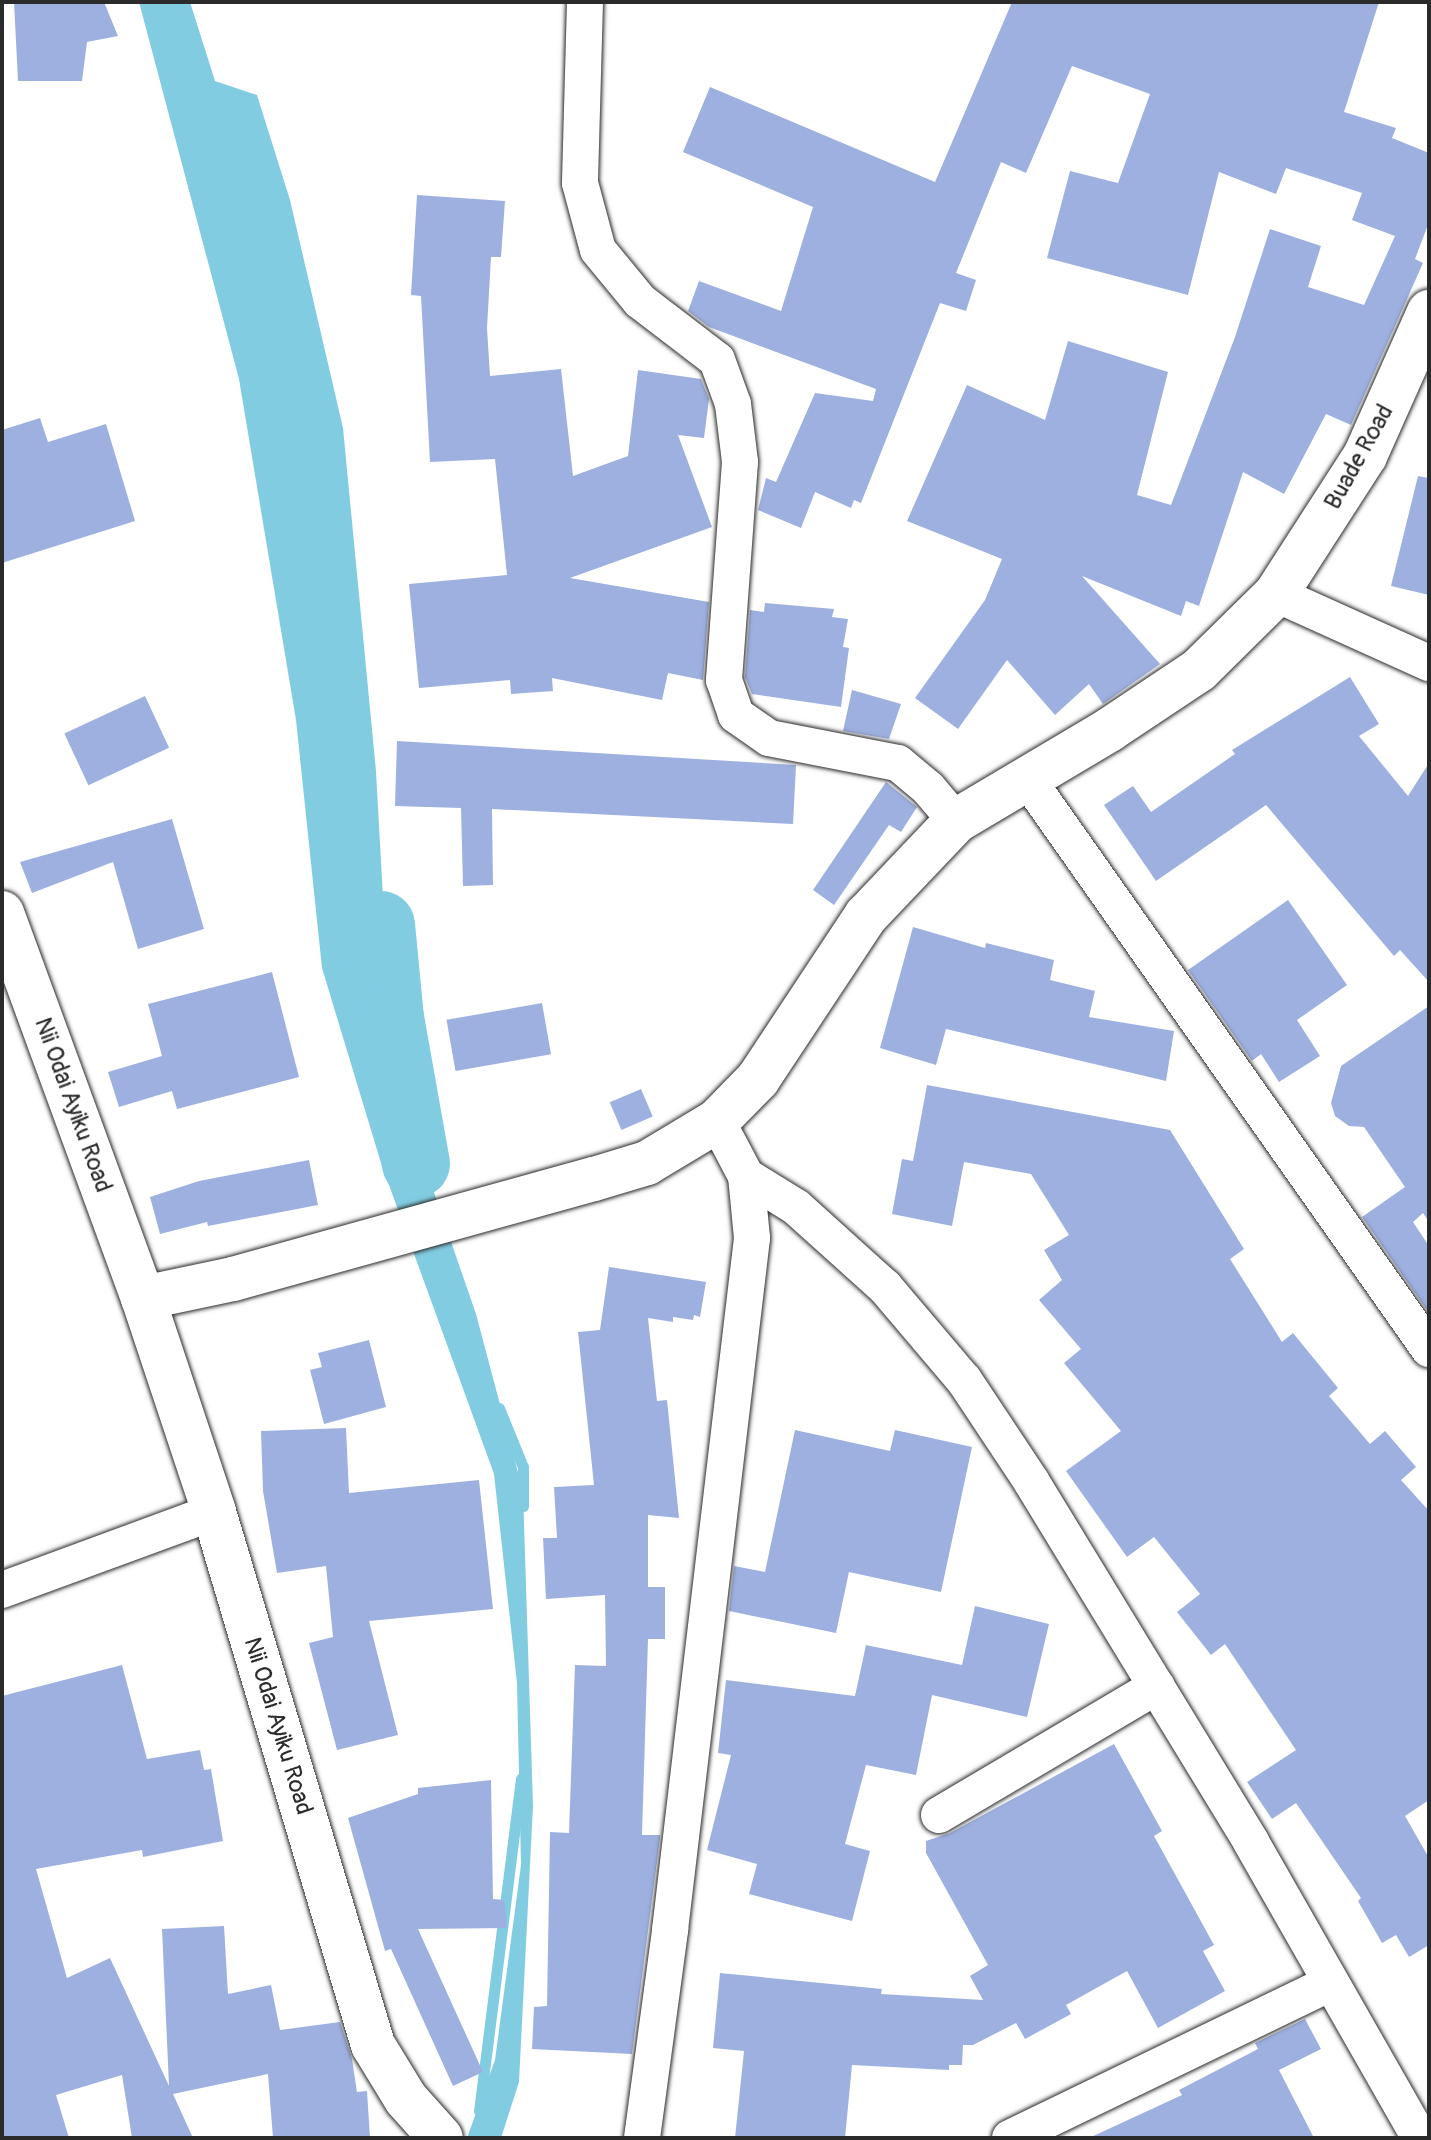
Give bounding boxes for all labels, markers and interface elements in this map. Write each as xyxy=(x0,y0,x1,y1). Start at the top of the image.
street label: Buade Road xyxy=(1318,399,1400,515)
street label: Nii Odai Ayiku Road xyxy=(28,1014,118,1196)
street label: Nii Odai Ayiku Road xyxy=(237,1634,319,1818)

